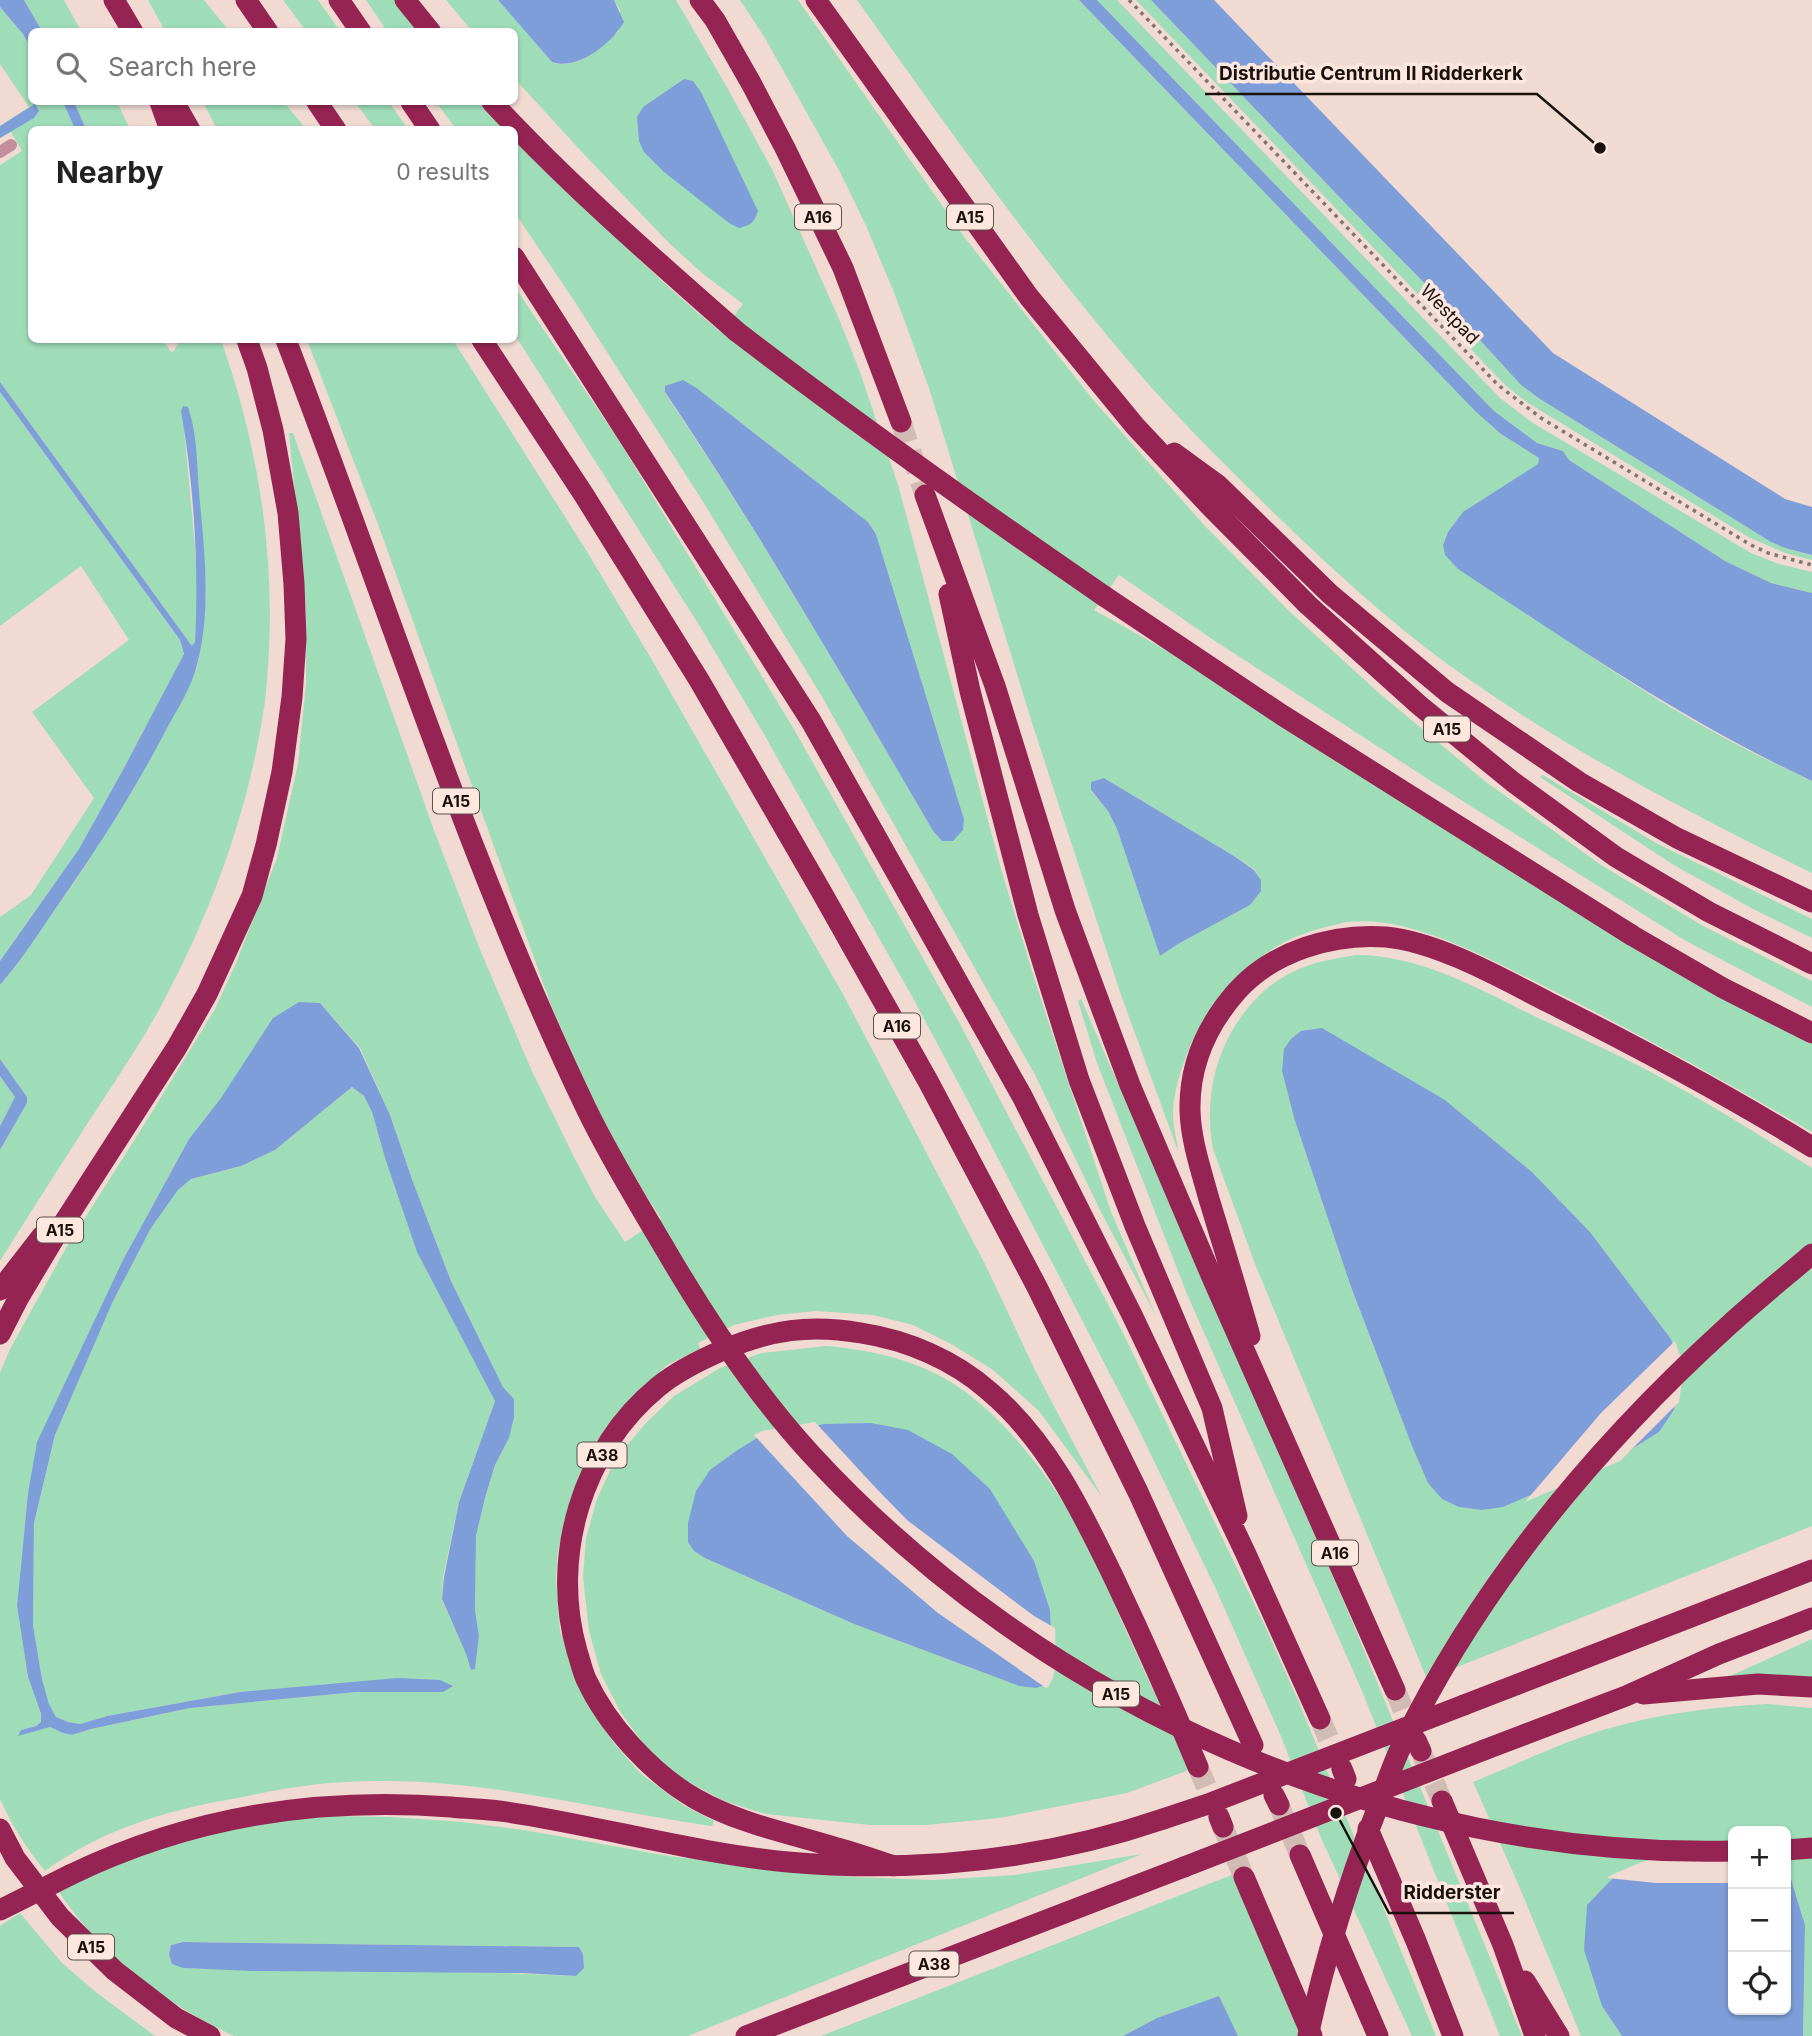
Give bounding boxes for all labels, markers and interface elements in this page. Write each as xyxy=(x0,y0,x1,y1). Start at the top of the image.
search box xyxy=(28,28,518,105)
icon: search xyxy=(52,48,90,86)
text: Search here xyxy=(108,51,257,82)
callout: Distributie Centrum II Ridderkerk xyxy=(1205,54,1537,94)
text: Distributie Centrum II Ridderkerk xyxy=(1219,62,1523,85)
text: Nearby xyxy=(56,154,164,190)
text: 0 results xyxy=(396,158,490,186)
road number: A16 xyxy=(795,204,841,230)
road number: A15 xyxy=(947,204,993,230)
street label: Westpad xyxy=(1416,280,1484,348)
road number: A15 xyxy=(1424,716,1470,742)
road number: A15 xyxy=(433,788,479,814)
road number: A16 xyxy=(874,1014,920,1038)
road number: A15 xyxy=(37,1218,83,1242)
road number: A38 xyxy=(578,1442,626,1468)
road number: A16 xyxy=(1312,1540,1358,1566)
road number: A15 xyxy=(1093,1682,1139,1706)
map controls xyxy=(1728,1826,1791,2015)
button: + xyxy=(1728,1826,1791,1889)
callout: Ridderster xyxy=(1389,1873,1514,1913)
text: Ridderster xyxy=(1403,1881,1501,1904)
button: − xyxy=(1728,1889,1791,1952)
road number: A15 xyxy=(68,1935,114,1960)
road number: A38 xyxy=(909,1952,958,1976)
button: locate xyxy=(1728,1952,1791,2015)

